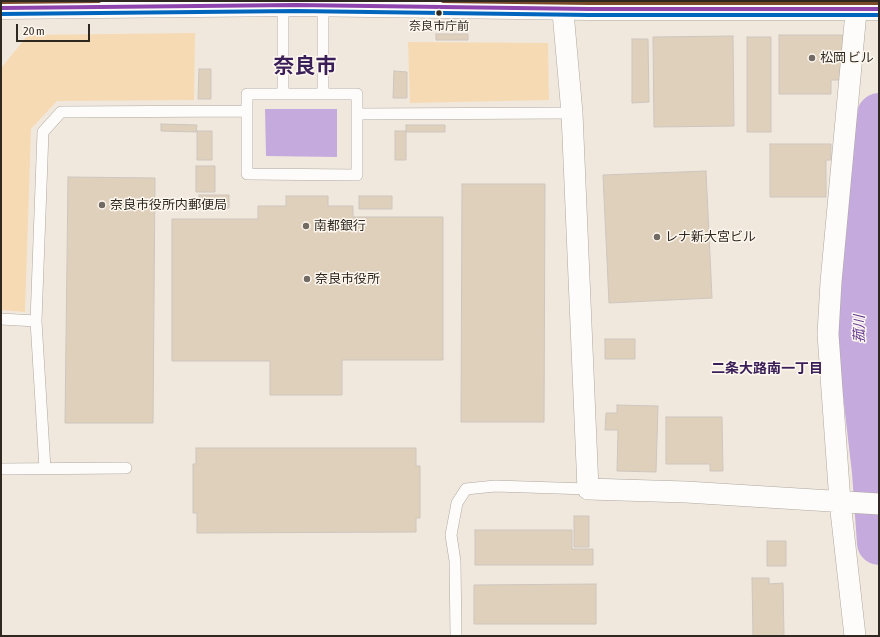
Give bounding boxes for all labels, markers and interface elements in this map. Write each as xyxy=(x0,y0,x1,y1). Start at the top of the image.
marker: 奈良市庁前 xyxy=(434,8,444,18)
scale bar xyxy=(18,16,92,42)
place label: 奈良市庁前 xyxy=(409,19,469,33)
text: 20 m xyxy=(23,24,45,38)
place label: 松岡 ビル xyxy=(820,50,874,66)
district label: 奈良市 xyxy=(274,53,336,79)
marker: 松岡 ビル xyxy=(807,53,817,63)
place label: 奈良市役所内郵便局 xyxy=(110,197,227,213)
marker: 奈良市役所内郵便局 xyxy=(97,200,107,210)
place label: 南都銀行 xyxy=(314,218,366,234)
marker: 南都銀行 xyxy=(301,221,311,231)
place label: レナ新大宮ビル xyxy=(665,229,756,245)
marker: レナ新大宮ビル xyxy=(652,232,662,242)
place label: 奈良市役所 xyxy=(315,271,380,287)
marker: 奈良市役所 xyxy=(302,274,312,284)
water label: 菰川 xyxy=(852,315,868,343)
district label: 二条大路南一丁目 xyxy=(711,361,823,377)

